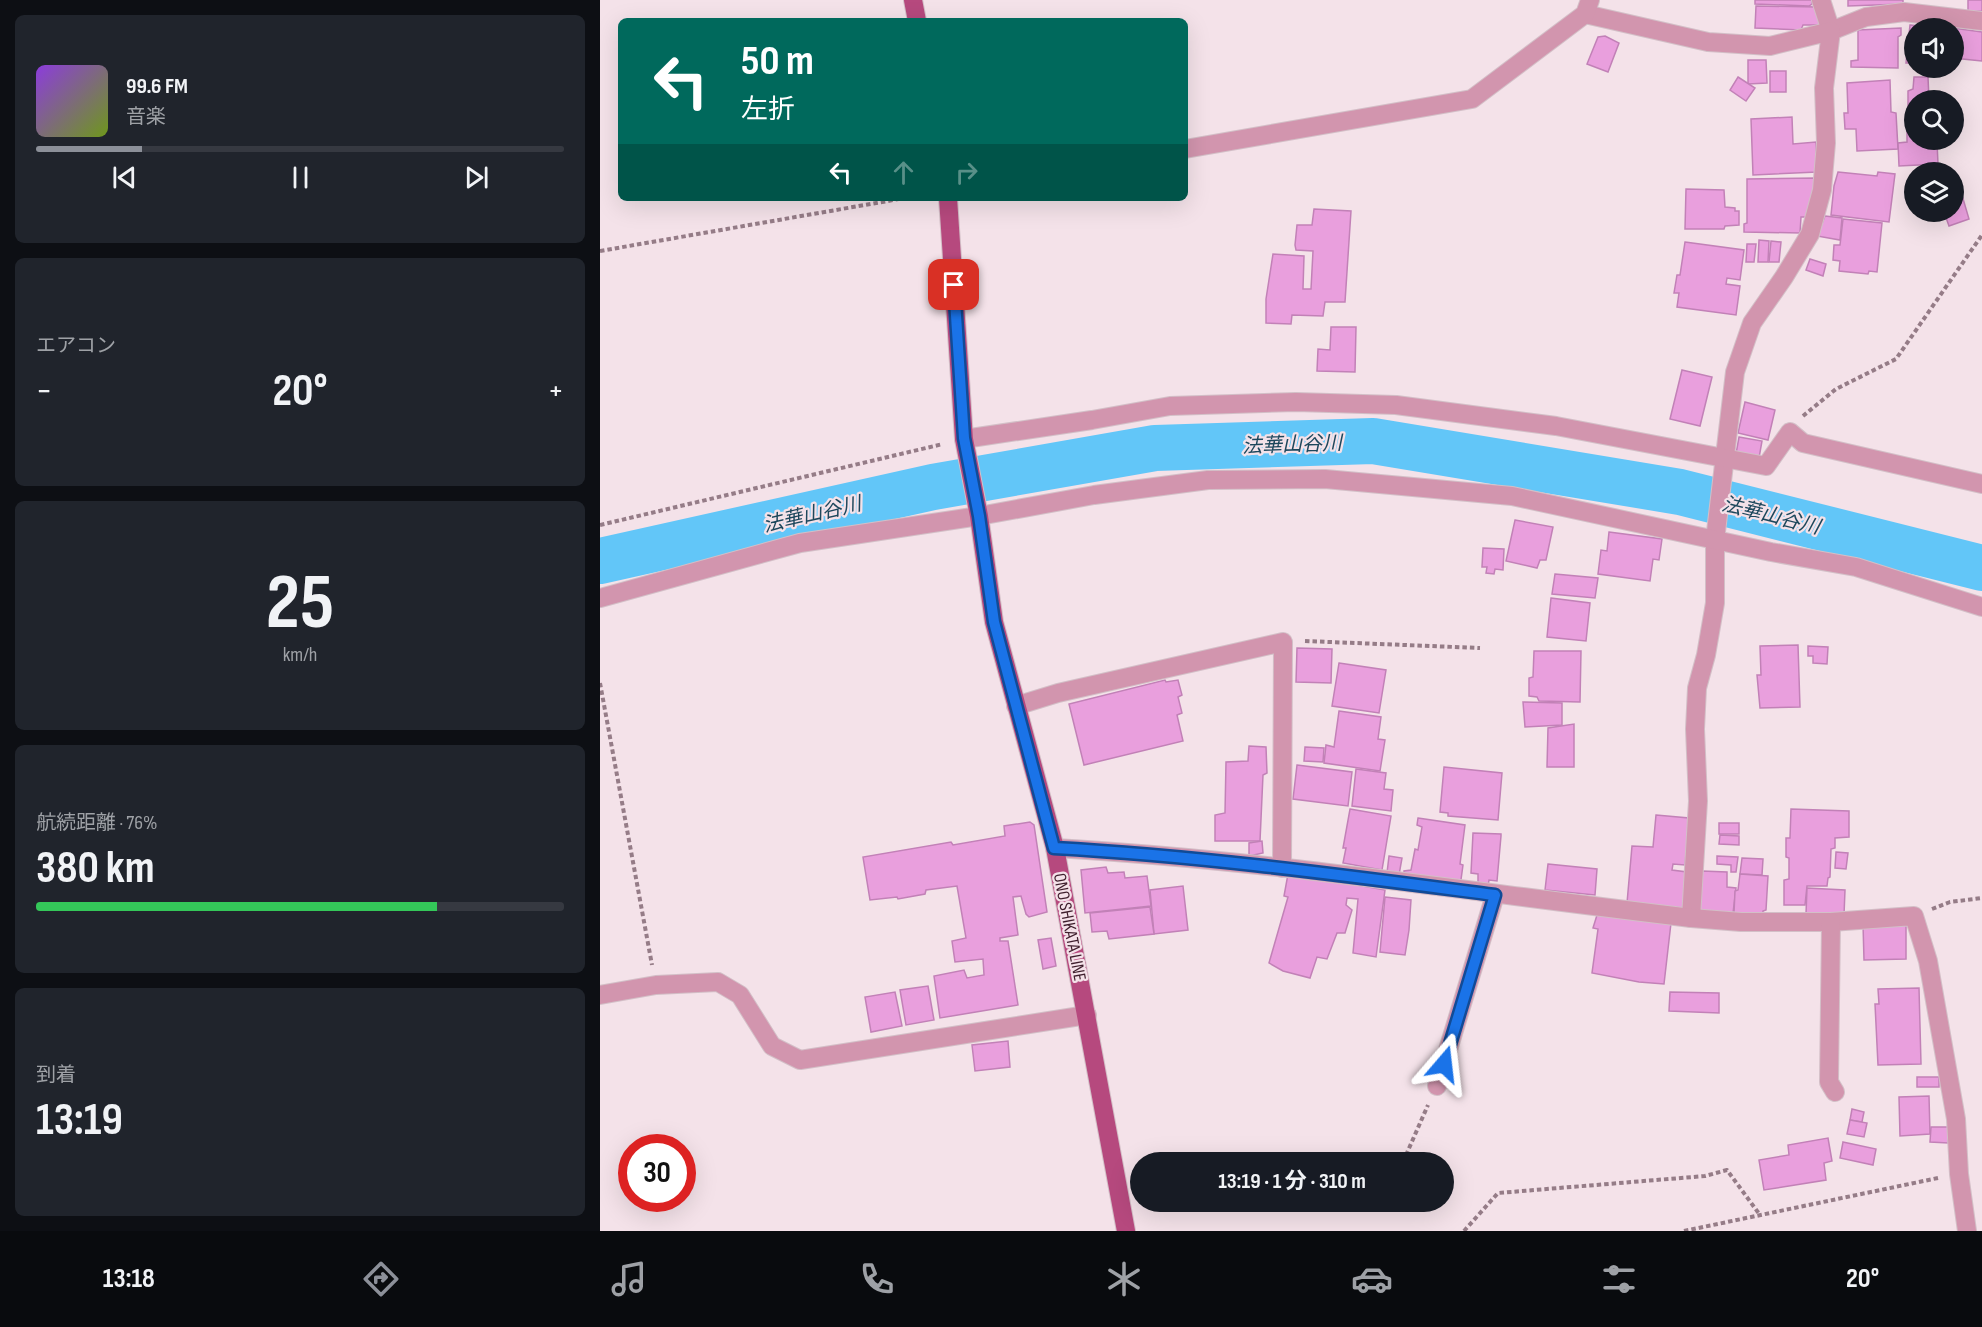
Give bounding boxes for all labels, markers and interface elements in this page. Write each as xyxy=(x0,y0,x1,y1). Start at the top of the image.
map controls xyxy=(1904,18,1964,222)
button: sound xyxy=(1904,18,1964,78)
text: 50 m xyxy=(741,36,814,87)
icon: left xyxy=(642,42,720,120)
text: 99.6 FM xyxy=(126,73,188,100)
button: search xyxy=(1904,90,1964,150)
text: 左折 xyxy=(741,94,795,126)
text: 音楽 xyxy=(126,105,166,129)
icon: left xyxy=(824,156,857,189)
icon: ahead xyxy=(887,156,920,189)
icon: right xyxy=(950,156,983,189)
icon: previous xyxy=(108,161,141,194)
icon: pause xyxy=(284,161,317,194)
icon: next xyxy=(460,161,493,194)
button: layers xyxy=(1904,162,1964,222)
pin xyxy=(928,259,979,310)
icon: arrive xyxy=(937,268,970,301)
text: エアコン xyxy=(36,334,116,358)
text: 20° xyxy=(272,364,328,419)
text: − xyxy=(36,371,52,411)
text: + xyxy=(548,371,564,411)
water label: 法華山谷川 xyxy=(1242,431,1344,459)
water label: 法華山谷川 xyxy=(761,492,866,538)
water label: 法華山谷川 xyxy=(1719,492,1824,540)
text: 25 xyxy=(266,557,334,650)
text: km/h xyxy=(283,643,317,667)
text: 航続距離 · 76% xyxy=(36,811,158,835)
text: 380 km xyxy=(36,841,155,896)
street label: ONO SHIKATA LINE xyxy=(1049,871,1090,983)
position arrow xyxy=(1412,1032,1476,1096)
text: 到着 xyxy=(36,1063,76,1087)
text: 13:19 xyxy=(36,1093,123,1148)
speed limit sign: 30 xyxy=(618,1134,696,1212)
text: 13:19 · 1 分 · 310 m xyxy=(1218,1168,1366,1195)
icon: directions xyxy=(360,1258,402,1300)
icon: music xyxy=(608,1258,650,1300)
icon: phone xyxy=(856,1258,898,1300)
icon: climate xyxy=(1103,1258,1145,1300)
icon: car xyxy=(1351,1258,1393,1300)
icon: filters xyxy=(1598,1258,1640,1300)
text: 13:18 xyxy=(103,1263,155,1295)
text: 20° xyxy=(1846,1263,1879,1295)

